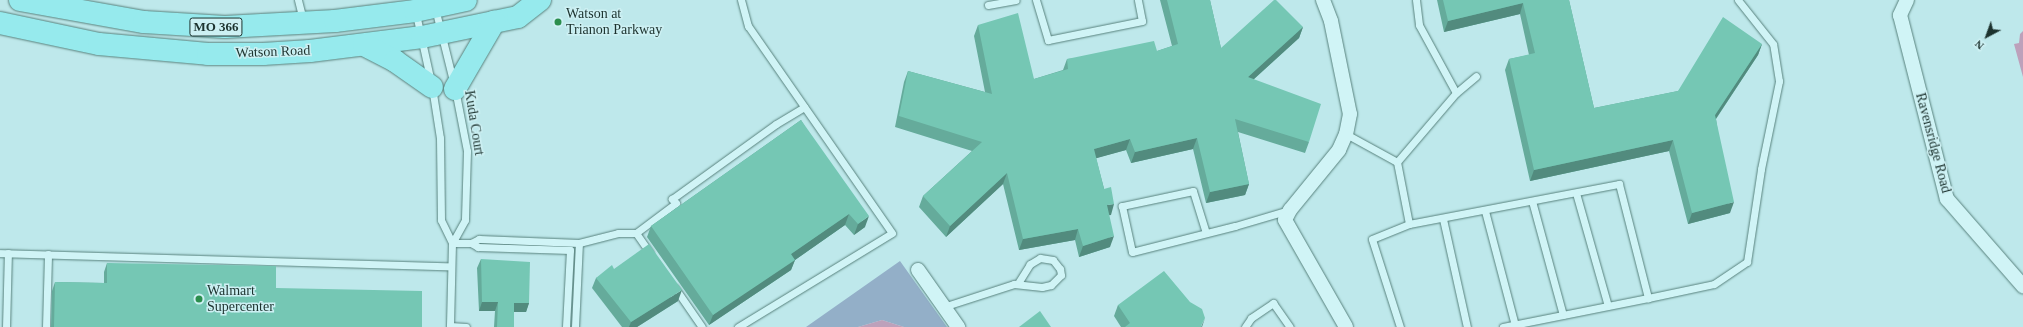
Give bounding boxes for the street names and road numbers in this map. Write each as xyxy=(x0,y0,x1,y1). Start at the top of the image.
road number: MO 366 xyxy=(189,16,243,38)
street label: Watson Road xyxy=(235,42,311,62)
street label: Kuda Court xyxy=(461,89,487,157)
street label: Ravensridge Road xyxy=(1912,91,1954,195)

